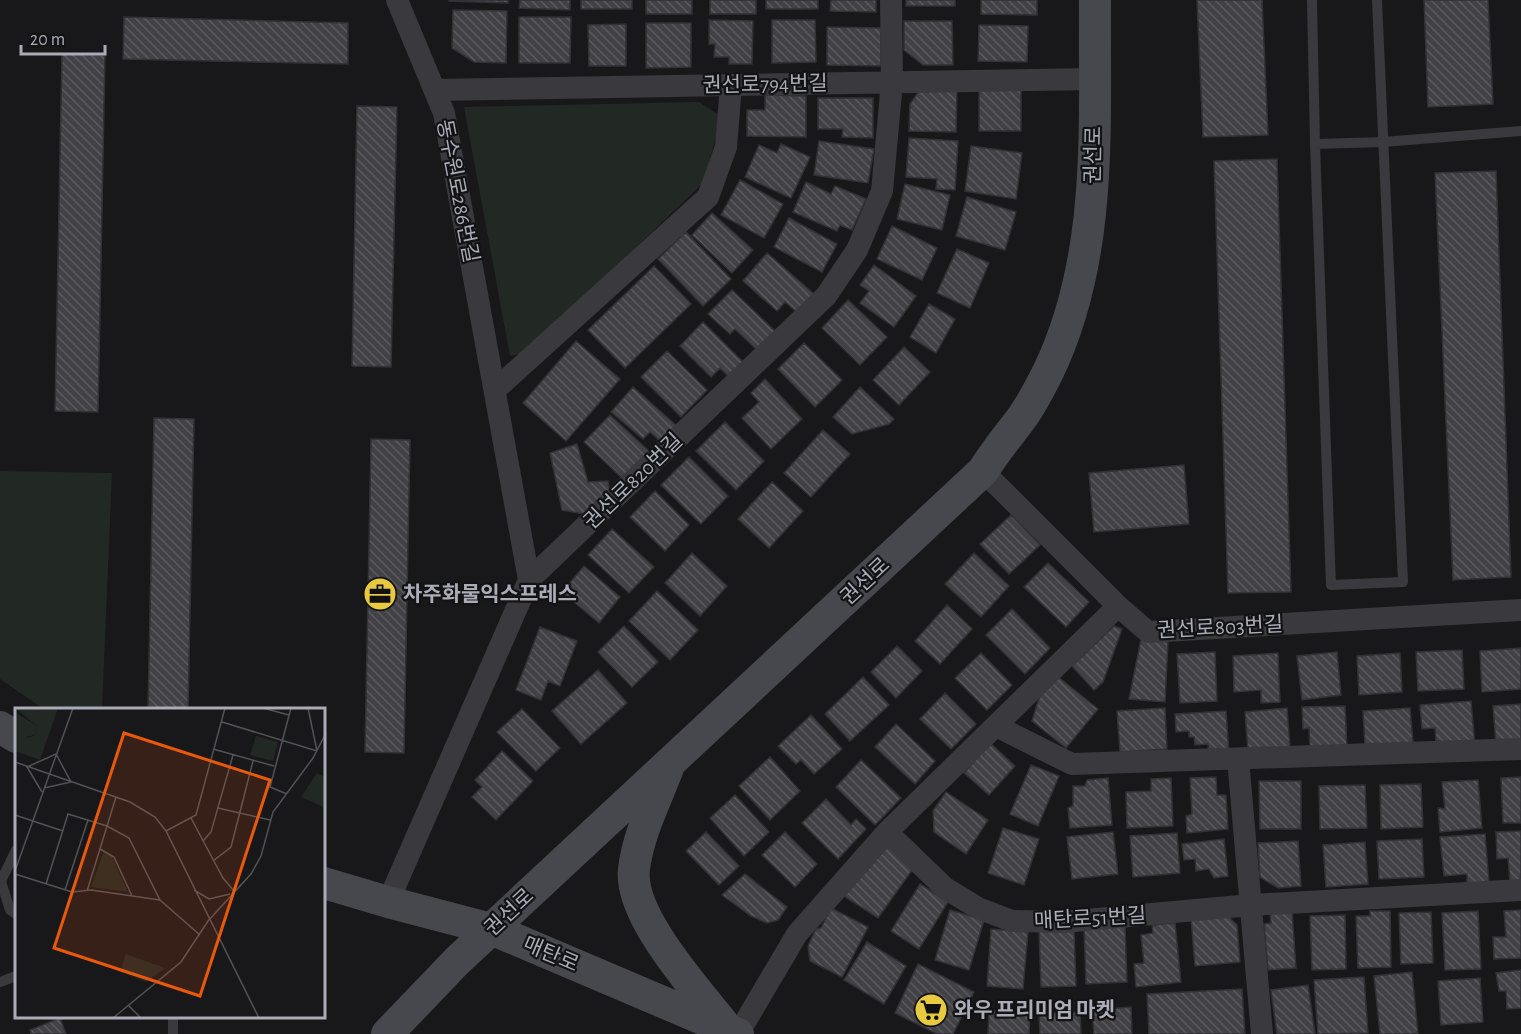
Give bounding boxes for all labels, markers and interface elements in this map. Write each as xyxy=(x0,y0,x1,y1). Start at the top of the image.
scale bar xyxy=(21,18,105,56)
text: 20 m xyxy=(30,31,65,49)
street label: 권선로794번길 xyxy=(702,72,828,96)
street label: 동수원로286번길 xyxy=(433,118,483,264)
street label: 권선로 xyxy=(1081,126,1105,184)
street label: 권선로820번길 xyxy=(580,429,686,533)
street label: 권선로 xyxy=(836,553,894,609)
office icon: 차주화물익스프레스 xyxy=(362,576,398,612)
place label: 차주화물익스프레스 xyxy=(403,583,577,605)
street label: 권선로803번길 xyxy=(1156,613,1284,641)
inset map xyxy=(15,708,326,1019)
street label: 권선로 xyxy=(480,884,538,940)
street label: 매탄로51번길 xyxy=(1033,904,1147,932)
street label: 매탄로 xyxy=(520,933,582,975)
supermarket icon: 와우 프리미엄 마켓 xyxy=(913,992,949,1028)
place label: 와우 프리미엄 마켓 xyxy=(954,999,1115,1021)

